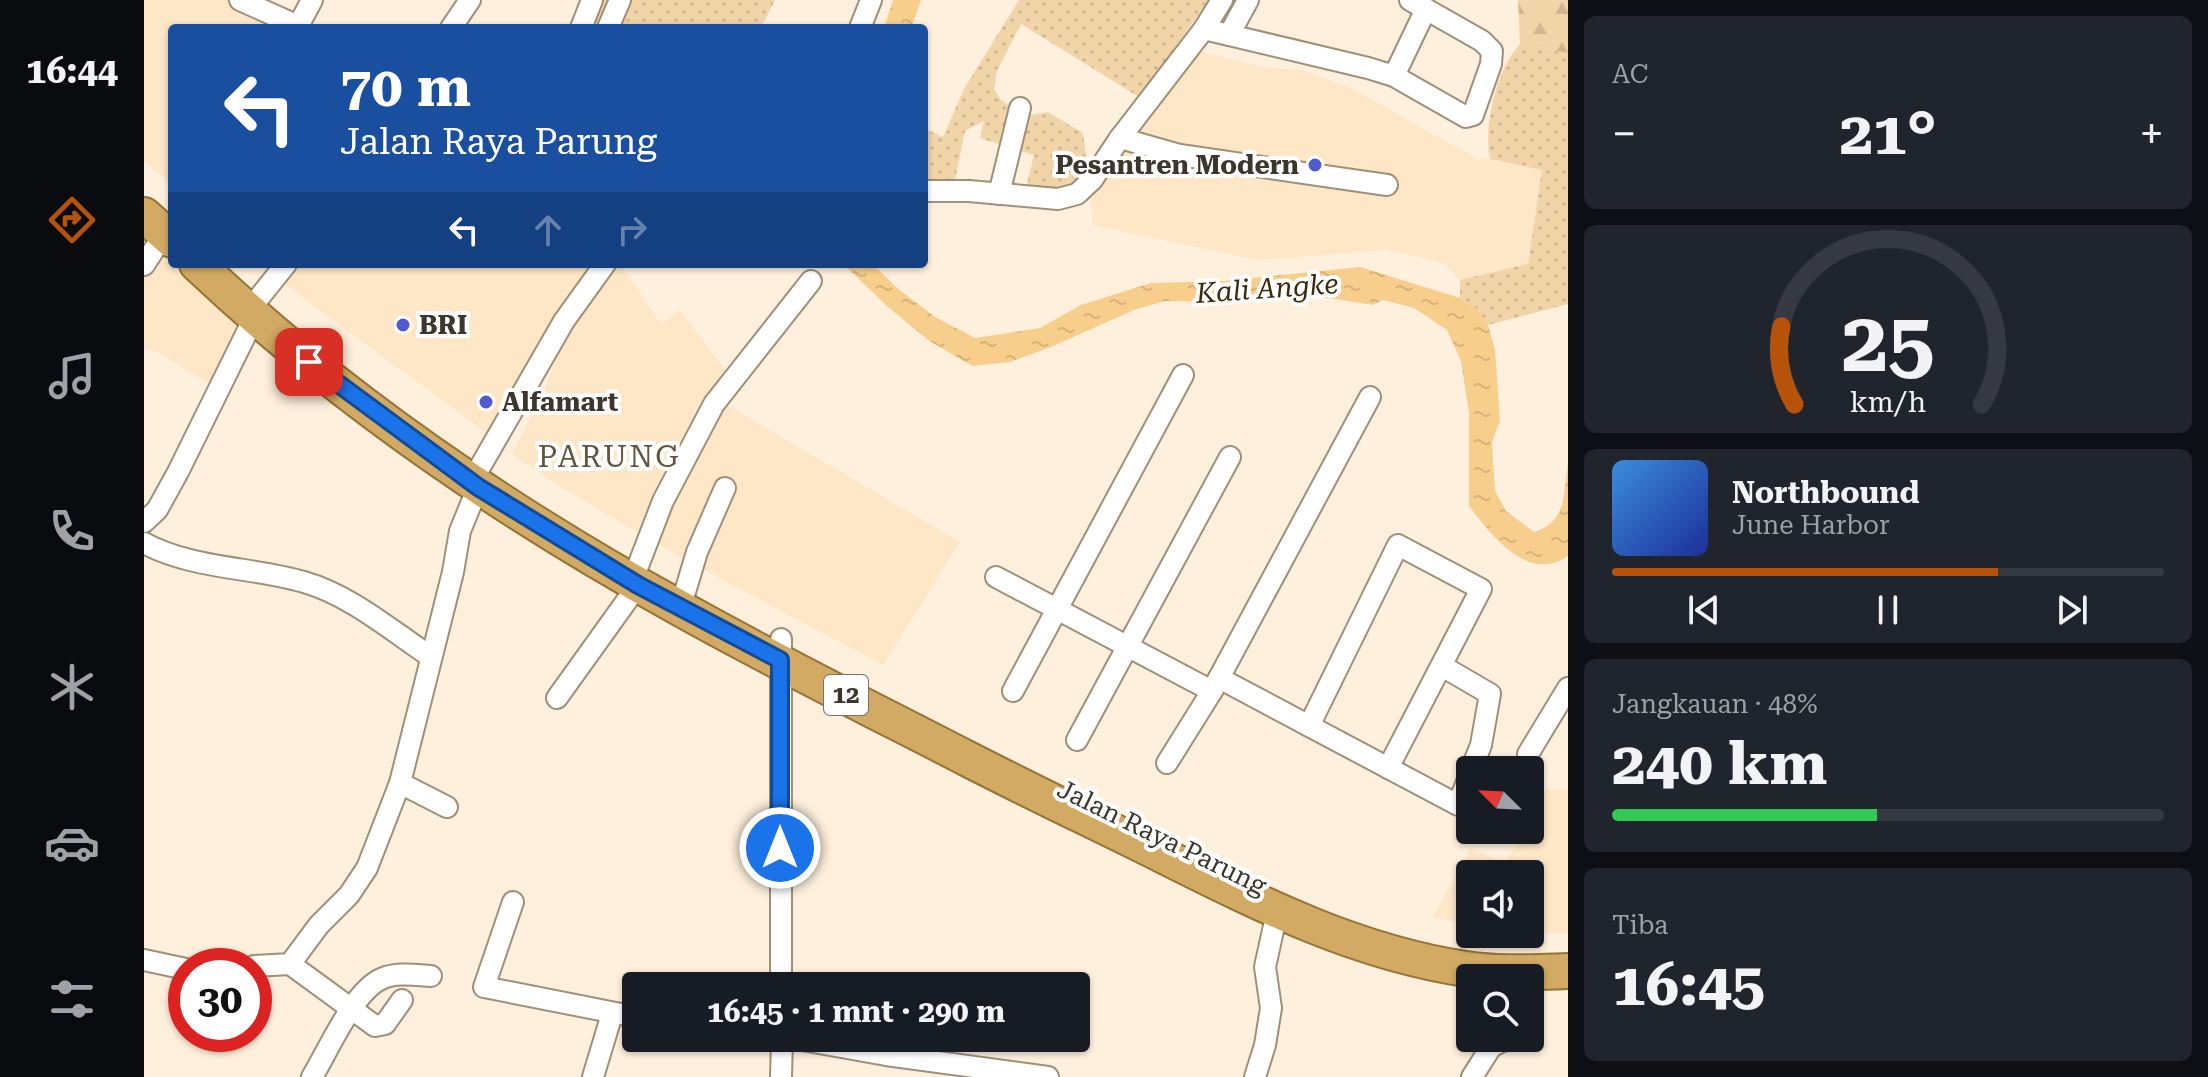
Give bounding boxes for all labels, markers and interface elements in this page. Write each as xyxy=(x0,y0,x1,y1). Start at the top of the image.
text: 16:44 xyxy=(26,50,118,92)
text: 70 m xyxy=(340,54,471,120)
icon: left xyxy=(208,56,312,160)
text: AC xyxy=(1612,59,1648,89)
text: 21° xyxy=(1839,98,1937,169)
text: − xyxy=(1612,108,1637,160)
text: + xyxy=(2139,108,2164,160)
text: Jalan Raya Parung xyxy=(340,121,657,163)
place label: Pesantren Modern xyxy=(1055,150,1299,180)
marker: Pesantren Modern xyxy=(1306,156,1324,174)
icon: directions xyxy=(44,192,100,248)
icon: left xyxy=(442,208,486,252)
icon: ahead xyxy=(526,208,570,252)
icon: right xyxy=(610,208,654,252)
water label: Kali Angke xyxy=(1194,267,1339,310)
text: 25 xyxy=(1841,294,1935,391)
place label: BRI xyxy=(419,310,467,340)
marker: BRI xyxy=(394,316,412,334)
pin xyxy=(275,328,343,396)
icon: arrive xyxy=(287,340,331,384)
icon: music xyxy=(44,348,100,404)
text: km/h xyxy=(1850,385,1926,419)
place label: Alfamart xyxy=(502,387,619,417)
marker: Alfamart xyxy=(477,393,495,411)
district label: PARUNG xyxy=(538,439,680,474)
text: Northbound xyxy=(1732,475,1920,510)
icon: phone xyxy=(44,503,100,559)
text: June Harbor xyxy=(1732,510,1890,540)
icon: previous xyxy=(1682,588,1726,632)
icon: pause xyxy=(1866,588,1910,632)
icon: next xyxy=(2050,588,2094,632)
icon: climate xyxy=(44,659,100,715)
road number: 12 xyxy=(824,675,868,715)
text: Jangkauan · 48% xyxy=(1612,689,1817,719)
text: 240 km xyxy=(1612,728,1827,799)
north arrow xyxy=(1456,756,1544,844)
map controls xyxy=(1456,756,1544,1052)
street label: Jalan Raya Parung xyxy=(1053,773,1272,901)
position arrow xyxy=(738,806,822,890)
icon: car xyxy=(44,815,100,871)
button: sound xyxy=(1456,860,1544,948)
text: Tiba xyxy=(1612,910,1668,940)
speed limit sign: 30 xyxy=(168,948,272,1052)
text: 16:45 xyxy=(1612,949,1765,1020)
button: search xyxy=(1456,964,1544,1052)
icon: filters xyxy=(44,971,100,1027)
text: 16:45 · 1 mnt · 290 m xyxy=(707,994,1005,1029)

